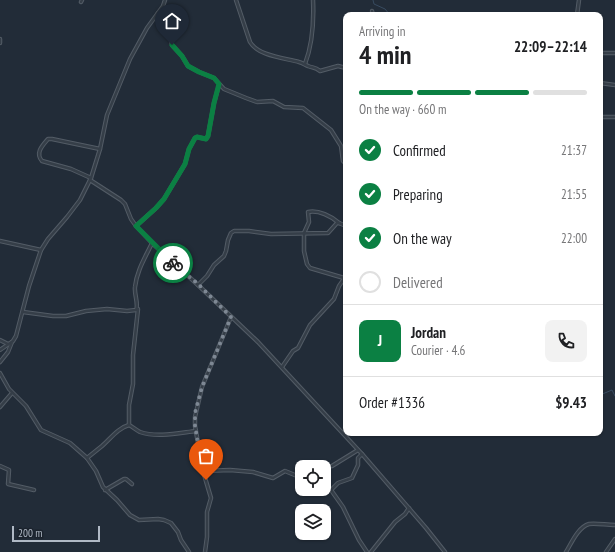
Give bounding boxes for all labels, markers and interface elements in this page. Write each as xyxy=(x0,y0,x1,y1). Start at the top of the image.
pin xyxy=(155,4,189,45)
icon: home xyxy=(161,10,183,32)
text: Arriving in xyxy=(359,23,406,40)
text: 22:09–22:14 xyxy=(514,37,587,56)
text: 4 min xyxy=(359,38,412,71)
text: On the way · 660 m xyxy=(359,101,446,118)
icon: check xyxy=(359,139,381,161)
text: Confirmed xyxy=(393,141,446,160)
text: 21:37 xyxy=(561,142,587,159)
icon: check xyxy=(359,183,381,205)
text: Preparing xyxy=(393,185,443,204)
text: 21:55 xyxy=(561,186,587,203)
icon: check xyxy=(359,227,381,249)
text: On the way xyxy=(393,229,452,248)
text: 22:00 xyxy=(561,230,587,247)
courier xyxy=(153,243,193,283)
icon: bike xyxy=(162,252,184,274)
text: Delivered xyxy=(393,273,443,292)
button: phone xyxy=(545,320,587,362)
text: Jordan xyxy=(411,323,446,342)
text: J xyxy=(378,331,382,350)
text: Courier · 4.6 xyxy=(411,342,465,359)
text: Order #1336 xyxy=(359,393,425,412)
text: $9.43 xyxy=(555,393,587,412)
pin xyxy=(189,439,223,480)
icon: bag xyxy=(195,445,217,467)
map controls xyxy=(295,460,331,540)
button: locate xyxy=(295,460,331,496)
button: layers xyxy=(295,504,331,540)
scale bar xyxy=(12,524,100,543)
text: 200 m xyxy=(18,526,42,540)

